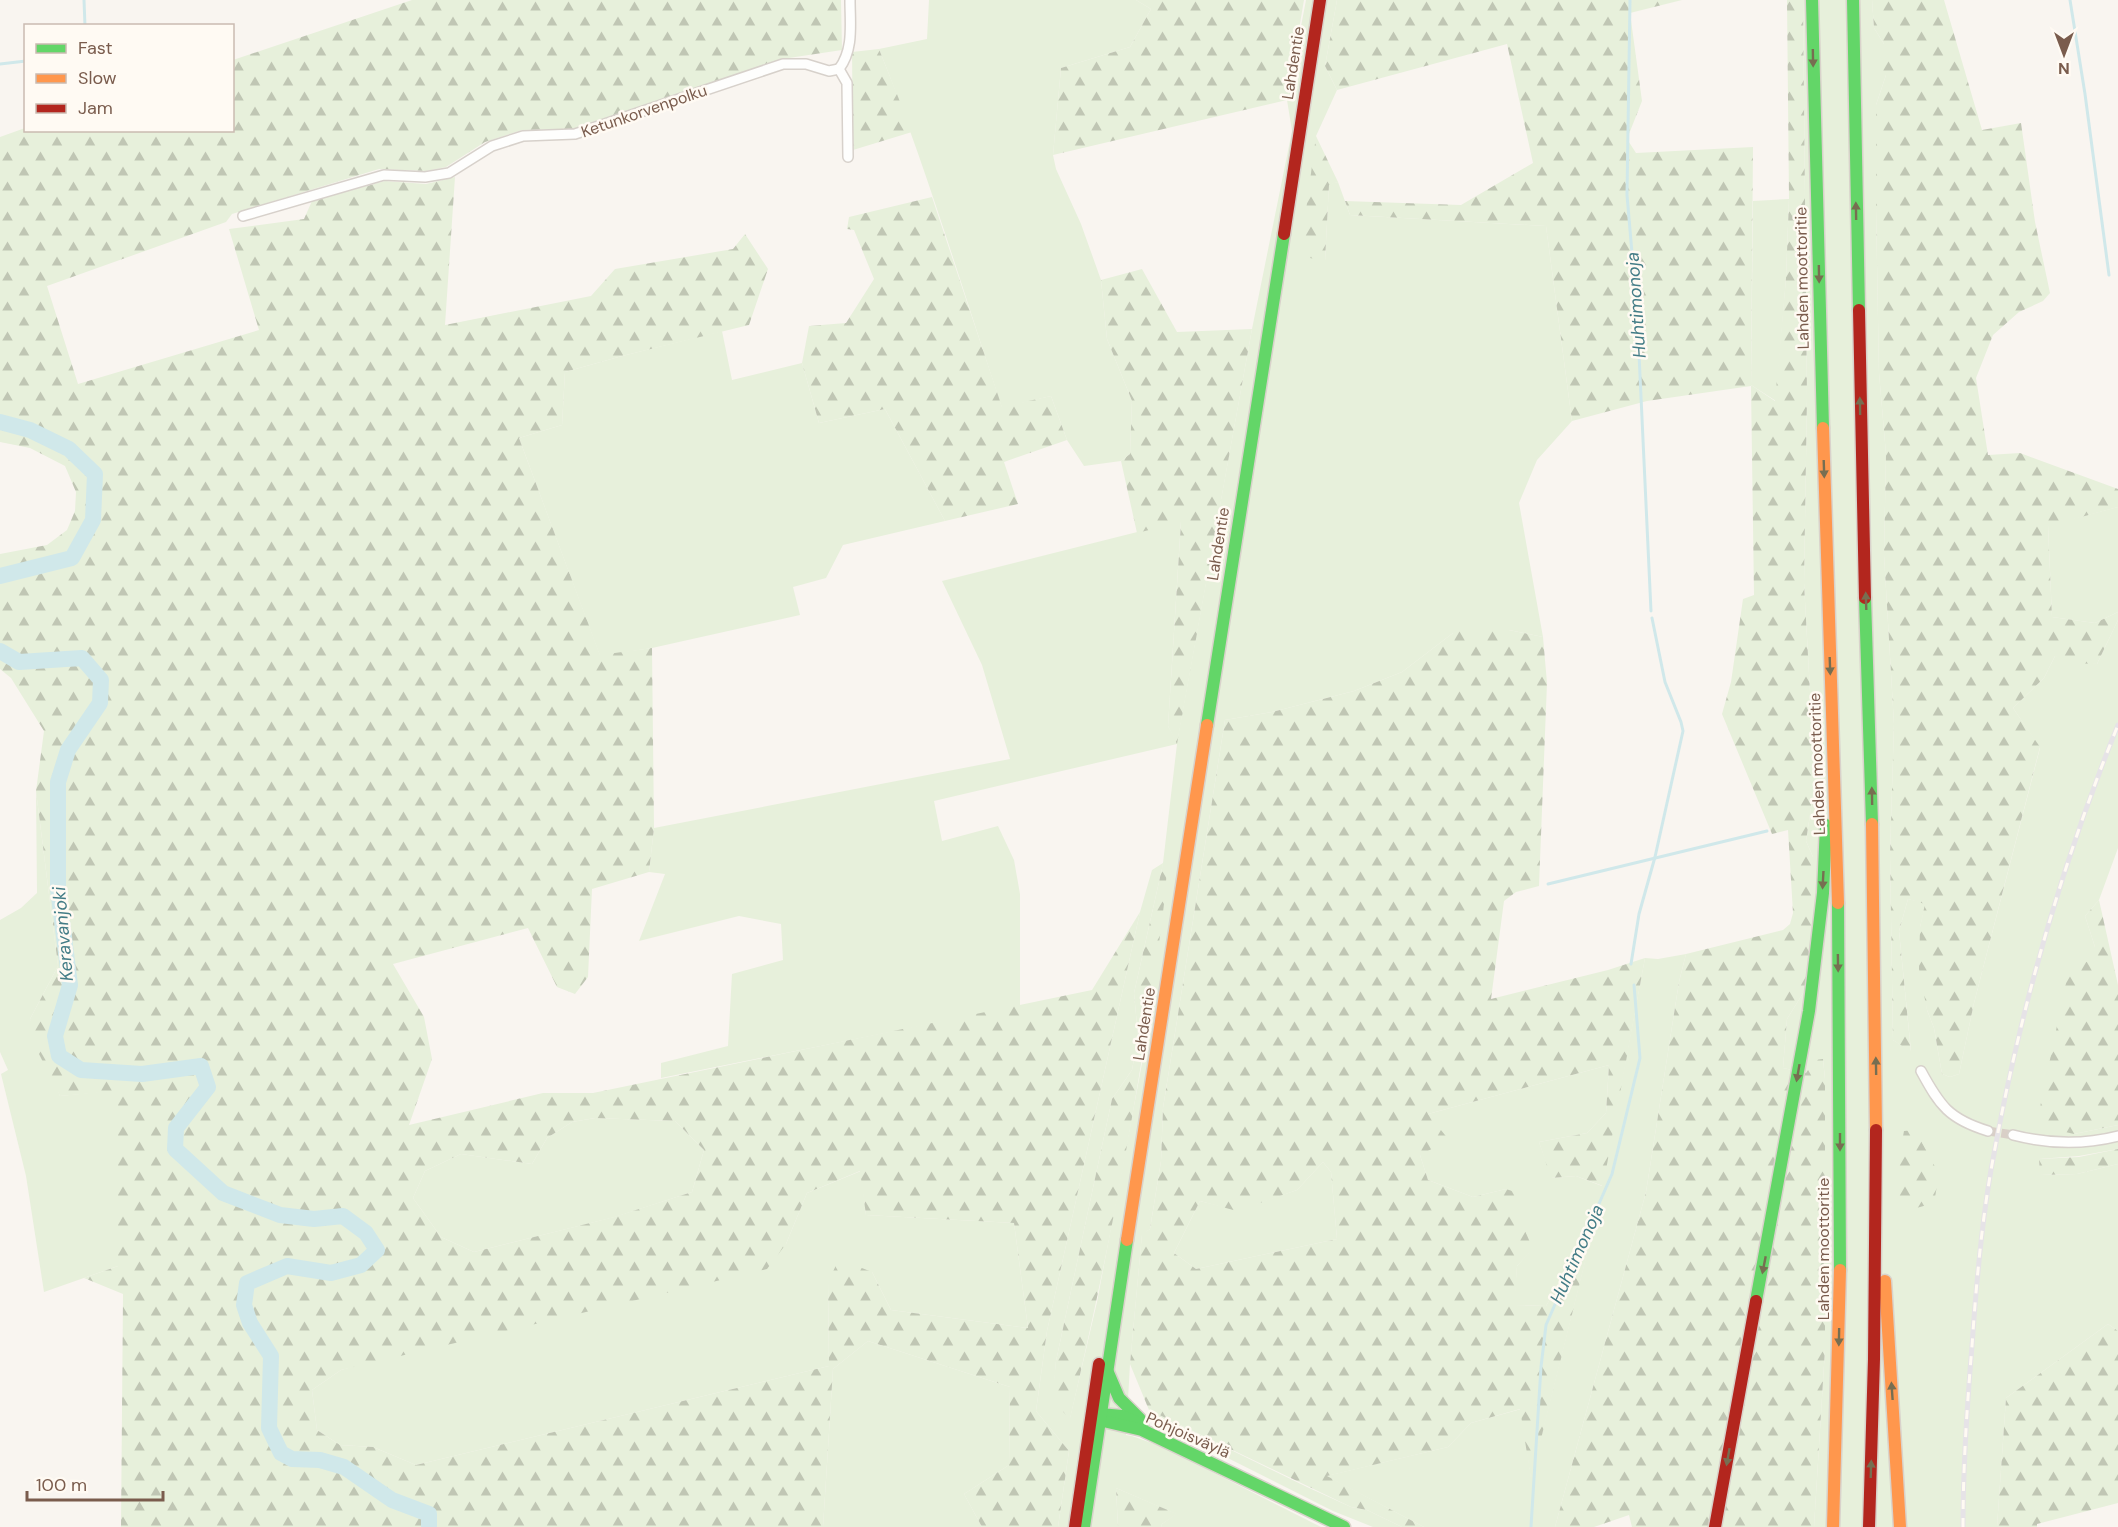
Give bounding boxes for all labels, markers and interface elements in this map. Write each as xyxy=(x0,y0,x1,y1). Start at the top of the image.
legend xyxy=(24,24,234,132)
north arrow xyxy=(2034,24,2094,84)
street label: Lahdentie xyxy=(1277,25,1309,101)
text: Fast xyxy=(78,36,113,60)
one-way arrow xyxy=(1808,49,1818,68)
text: N xyxy=(2058,58,2070,79)
text: Slow xyxy=(78,66,117,90)
street label: Ketunkorvenpolku xyxy=(578,80,710,142)
text: Jam xyxy=(78,96,113,120)
one-way arrow xyxy=(1851,202,1861,221)
street label: Lahden moottoritie xyxy=(1790,207,1814,349)
water label: Huhtimonoja xyxy=(1620,251,1652,359)
one-way arrow xyxy=(1814,265,1823,284)
one-way arrow xyxy=(1855,397,1864,416)
one-way arrow xyxy=(1819,460,1829,479)
street label: Lahdentie xyxy=(1202,506,1234,582)
one-way arrow xyxy=(1861,592,1870,611)
one-way arrow xyxy=(1825,657,1835,676)
street label: Lahden moottoritie xyxy=(1804,692,1830,836)
one-way arrow xyxy=(1867,787,1877,806)
one-way arrow xyxy=(1819,870,1828,889)
water label: Keravanjoki xyxy=(47,885,79,982)
one-way arrow xyxy=(1834,954,1843,973)
street label: Lahdentie xyxy=(1128,986,1160,1062)
one-way arrow xyxy=(1871,1057,1881,1076)
one-way arrow xyxy=(1793,1064,1802,1083)
one-way arrow xyxy=(1835,1133,1845,1152)
street label: Lahden moottoritie xyxy=(1813,1178,1834,1320)
water label: Huhtimonoja xyxy=(1544,1200,1610,1307)
one-way arrow xyxy=(1759,1256,1768,1275)
one-way arrow xyxy=(1834,1328,1844,1347)
one-way arrow xyxy=(1888,1381,1897,1400)
street label: Pohjoisväylä xyxy=(1143,1407,1233,1463)
one-way arrow xyxy=(1723,1447,1732,1466)
one-way arrow xyxy=(1866,1459,1875,1478)
scale bar xyxy=(27,1464,164,1502)
text: 100 m xyxy=(36,1473,87,1497)

